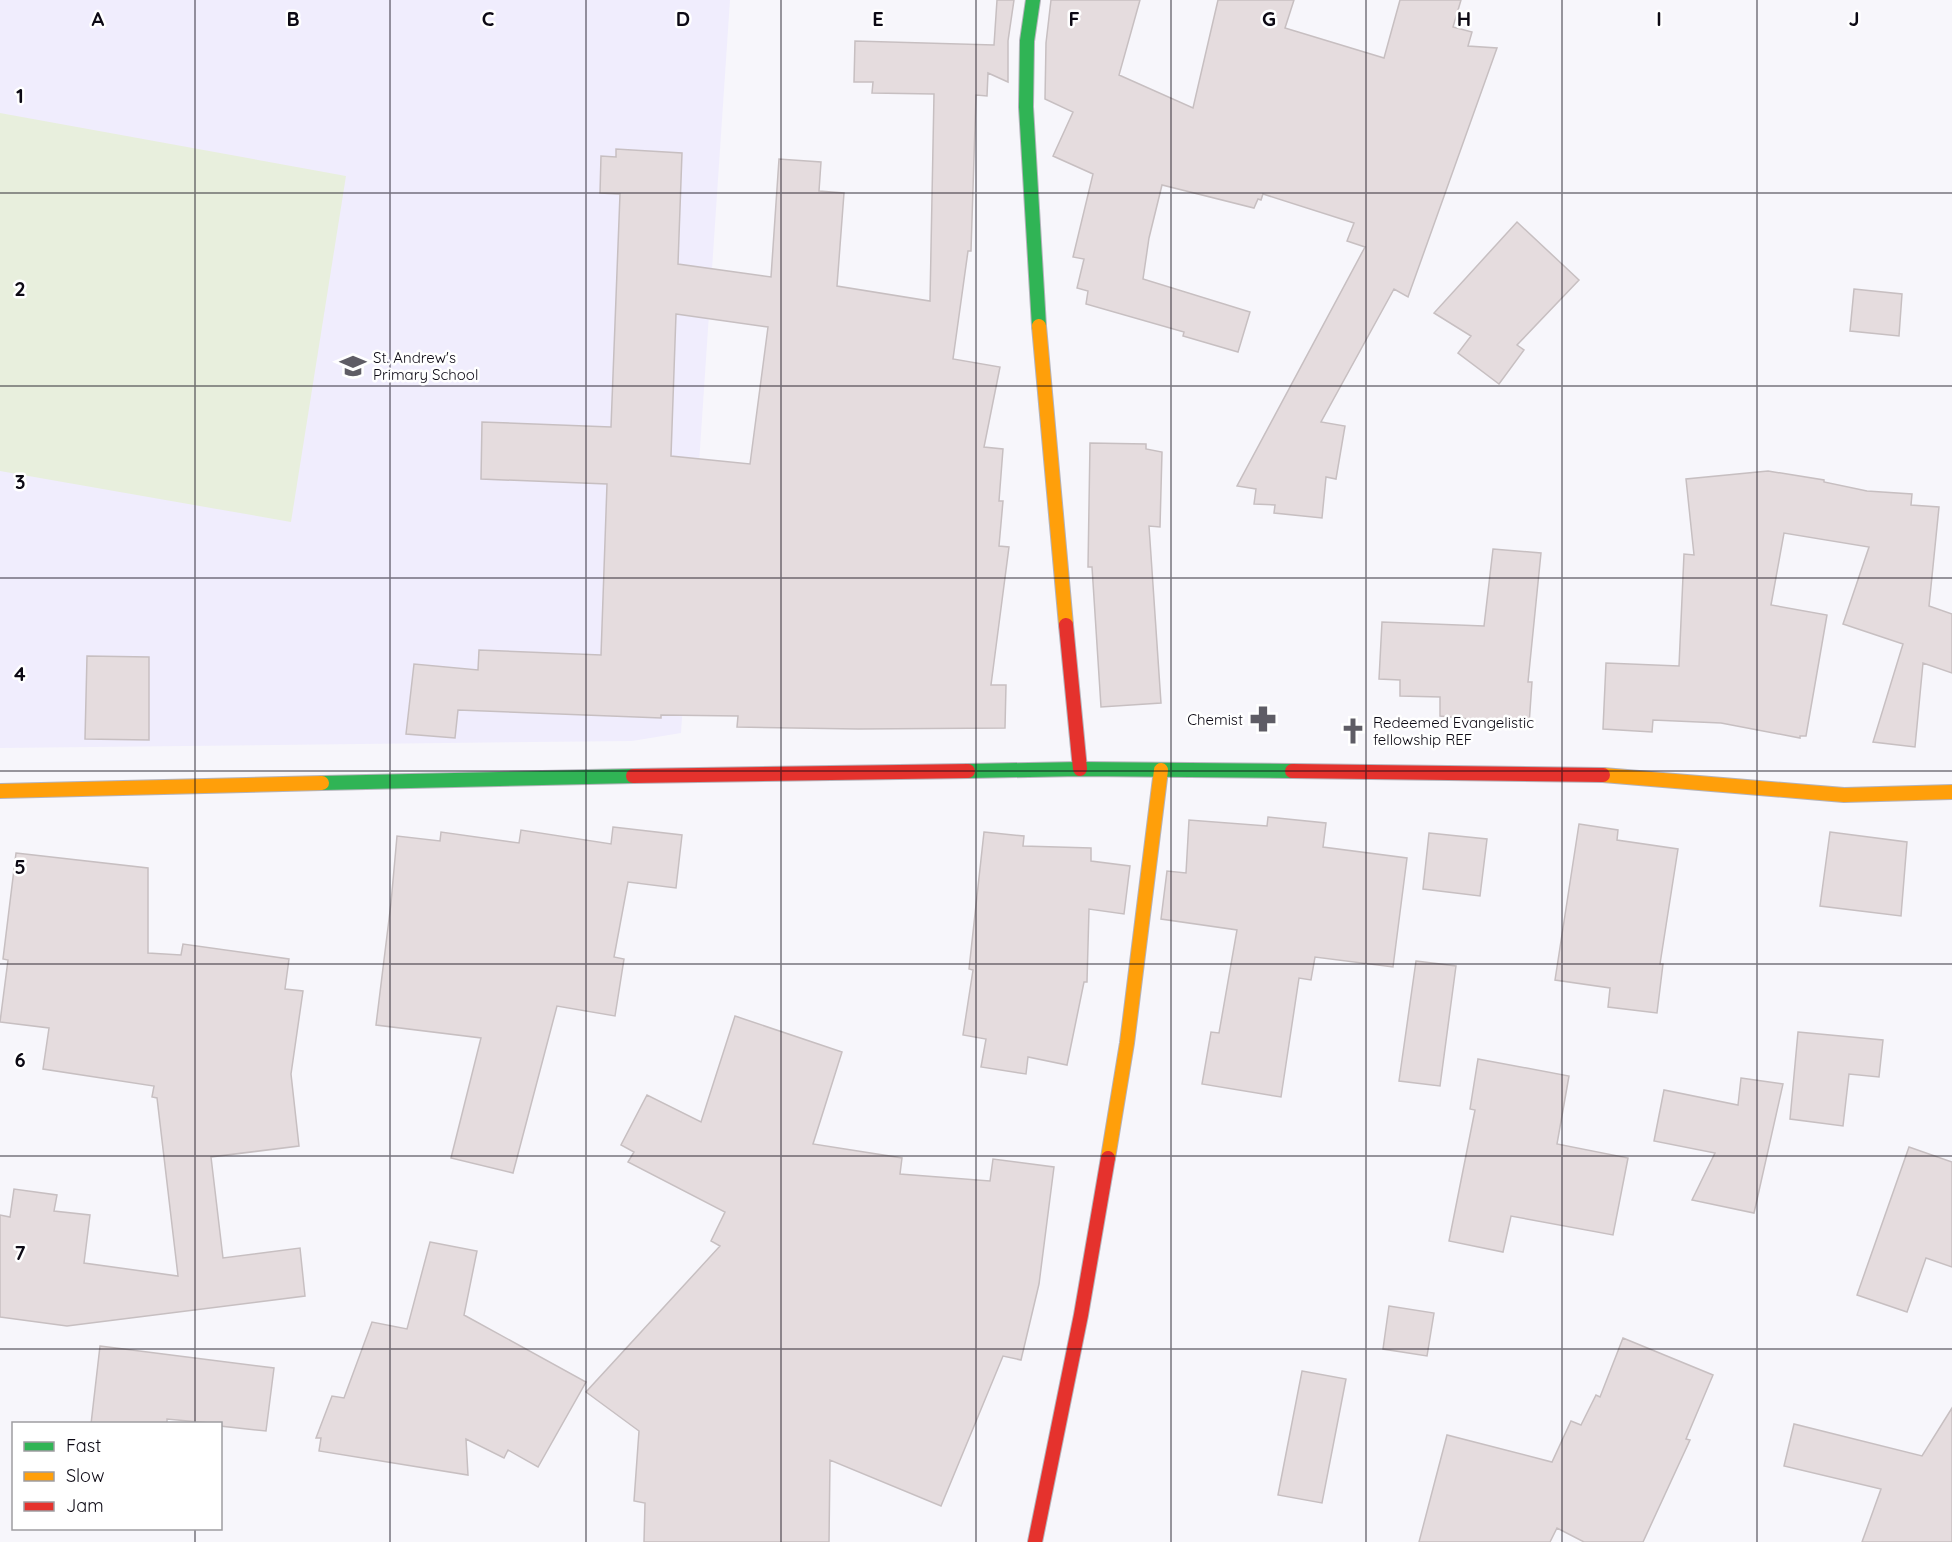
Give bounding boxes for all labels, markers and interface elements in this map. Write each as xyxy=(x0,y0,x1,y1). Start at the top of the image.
text: A xyxy=(92,6,105,31)
text: B xyxy=(286,6,300,31)
text: C xyxy=(482,6,495,31)
text: D xyxy=(676,6,690,31)
text: E xyxy=(872,6,884,31)
text: F xyxy=(1068,6,1080,31)
text: G xyxy=(1262,6,1276,31)
text: H xyxy=(1457,6,1471,31)
text: I xyxy=(1656,6,1662,31)
text: J xyxy=(1848,6,1860,31)
text: 1 xyxy=(16,83,24,108)
text: 2 xyxy=(14,276,26,301)
place label: St. Andrew's Primary School xyxy=(373,348,478,384)
school or university icon: St. Andrew's Primary School xyxy=(338,351,368,381)
text: 3 xyxy=(15,469,25,494)
text: 4 xyxy=(14,661,26,686)
pharmacy icon: Chemist xyxy=(1248,704,1278,734)
place label: Chemist xyxy=(1187,710,1243,729)
place label: Redeemed Evangelistic fellowship REF xyxy=(1373,713,1534,749)
church icon: Redeemed Evangelistic fellowship REF xyxy=(1338,716,1368,746)
text: 5 xyxy=(14,854,26,879)
text: 6 xyxy=(14,1047,26,1072)
text: 7 xyxy=(15,1240,26,1265)
legend xyxy=(12,1422,222,1530)
text: Fast xyxy=(66,1434,101,1457)
text: Slow xyxy=(66,1464,104,1487)
text: Jam xyxy=(66,1494,104,1517)

